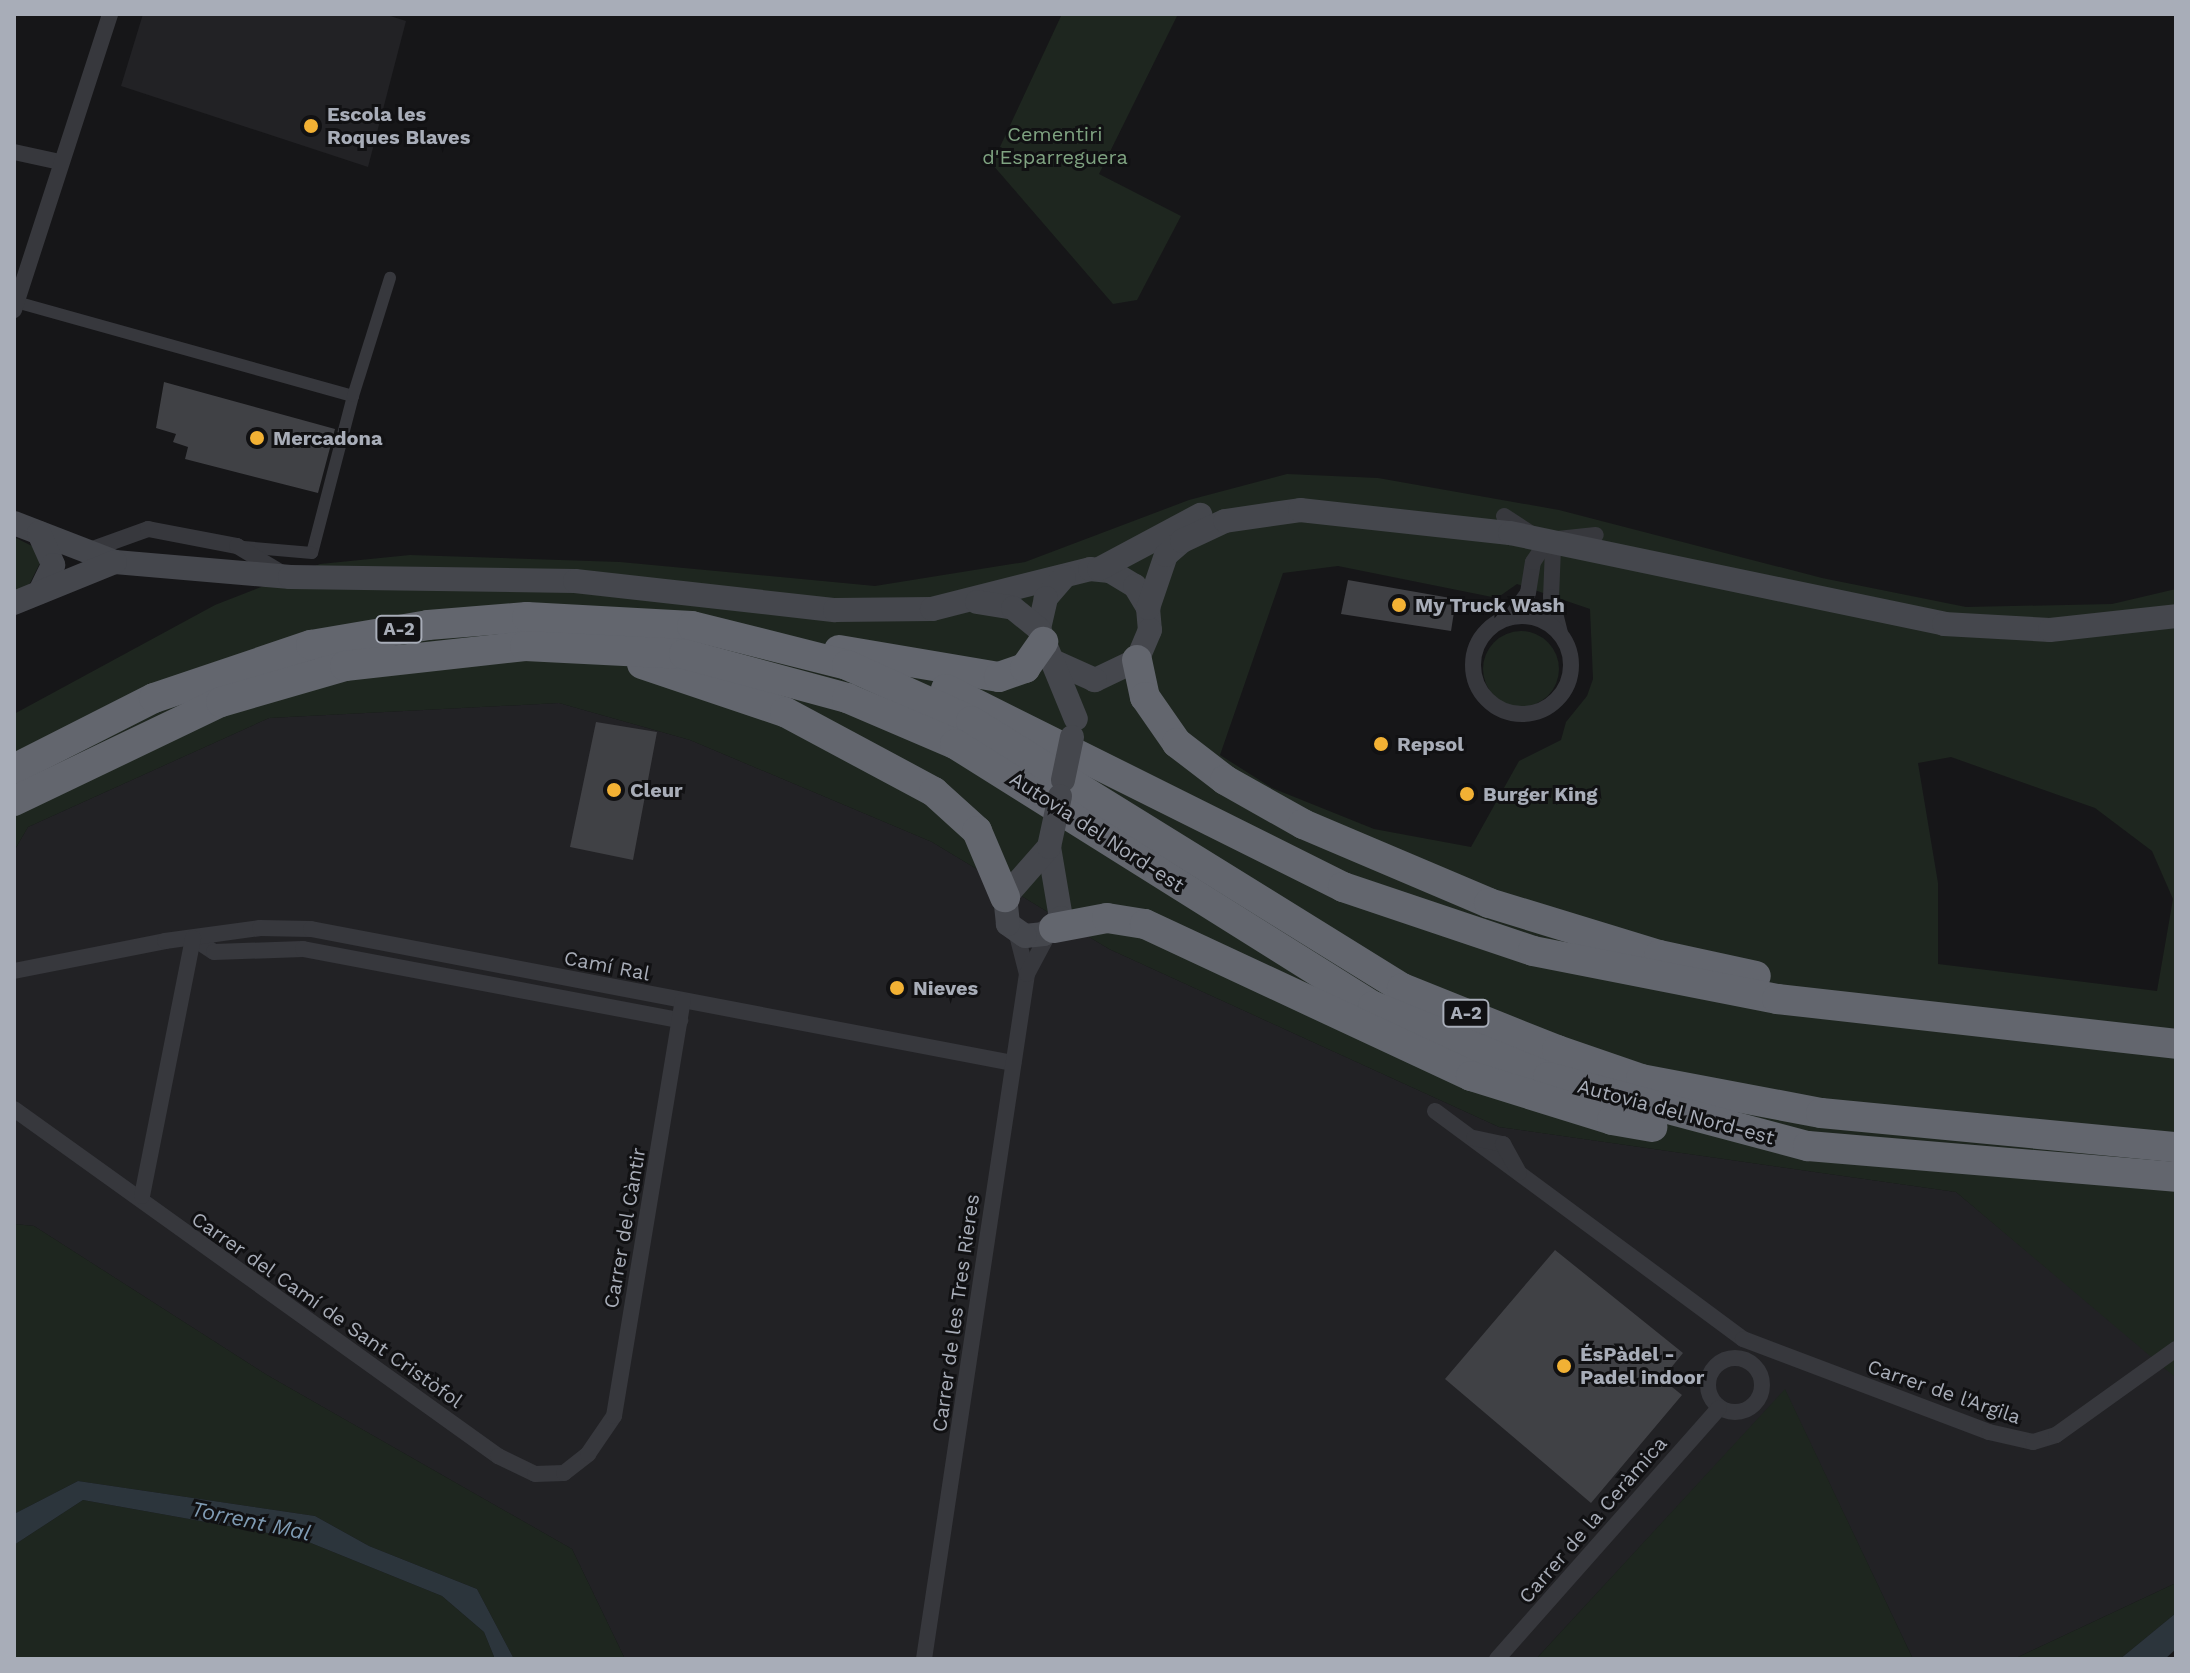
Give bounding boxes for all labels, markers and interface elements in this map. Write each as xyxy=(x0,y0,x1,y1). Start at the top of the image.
place label: Escola les Roques Blaves xyxy=(327,102,470,149)
marker: Escola les Roques Blaves xyxy=(302,117,320,135)
park label: Cementiri d'Esparreguera xyxy=(982,122,1128,169)
place label: Mercadona xyxy=(273,426,383,450)
marker: Mercadona xyxy=(248,429,266,447)
place label: My Truck Wash xyxy=(1415,593,1566,617)
marker: My Truck Wash xyxy=(1390,596,1408,614)
road number: A-2 xyxy=(375,615,423,643)
place label: Repsol xyxy=(1397,732,1464,756)
marker: Repsol xyxy=(1372,735,1390,753)
street label: Autovia del Nord-est xyxy=(1005,766,1189,898)
place label: Cleur xyxy=(630,778,683,802)
marker: Cleur xyxy=(605,781,623,799)
place label: Burger King xyxy=(1483,782,1598,806)
marker: Burger King xyxy=(1458,785,1476,803)
street label: Camí Ral xyxy=(562,946,652,986)
place label: Nieves xyxy=(913,976,978,1000)
marker: Nieves xyxy=(888,979,906,997)
road number: A-2 xyxy=(1442,999,1490,1027)
street label: Autovia del Nord-est xyxy=(1574,1074,1778,1150)
street label: Carrer del Càntir xyxy=(599,1145,651,1311)
street label: Carrer de les Tres Rieres xyxy=(927,1192,985,1434)
street label: Carrer del Camí de Sant Cristòfol xyxy=(186,1206,468,1414)
place label: ÉsPàdel - Padel indoor xyxy=(1580,1342,1705,1389)
street label: Carrer de l'Argila xyxy=(1864,1354,2024,1430)
marker: ÉsPàdel - Padel indoor xyxy=(1555,1357,1573,1375)
street label: Carrer de la Ceràmica xyxy=(1514,1431,1672,1609)
water label: Torrent Mal xyxy=(189,1495,313,1547)

